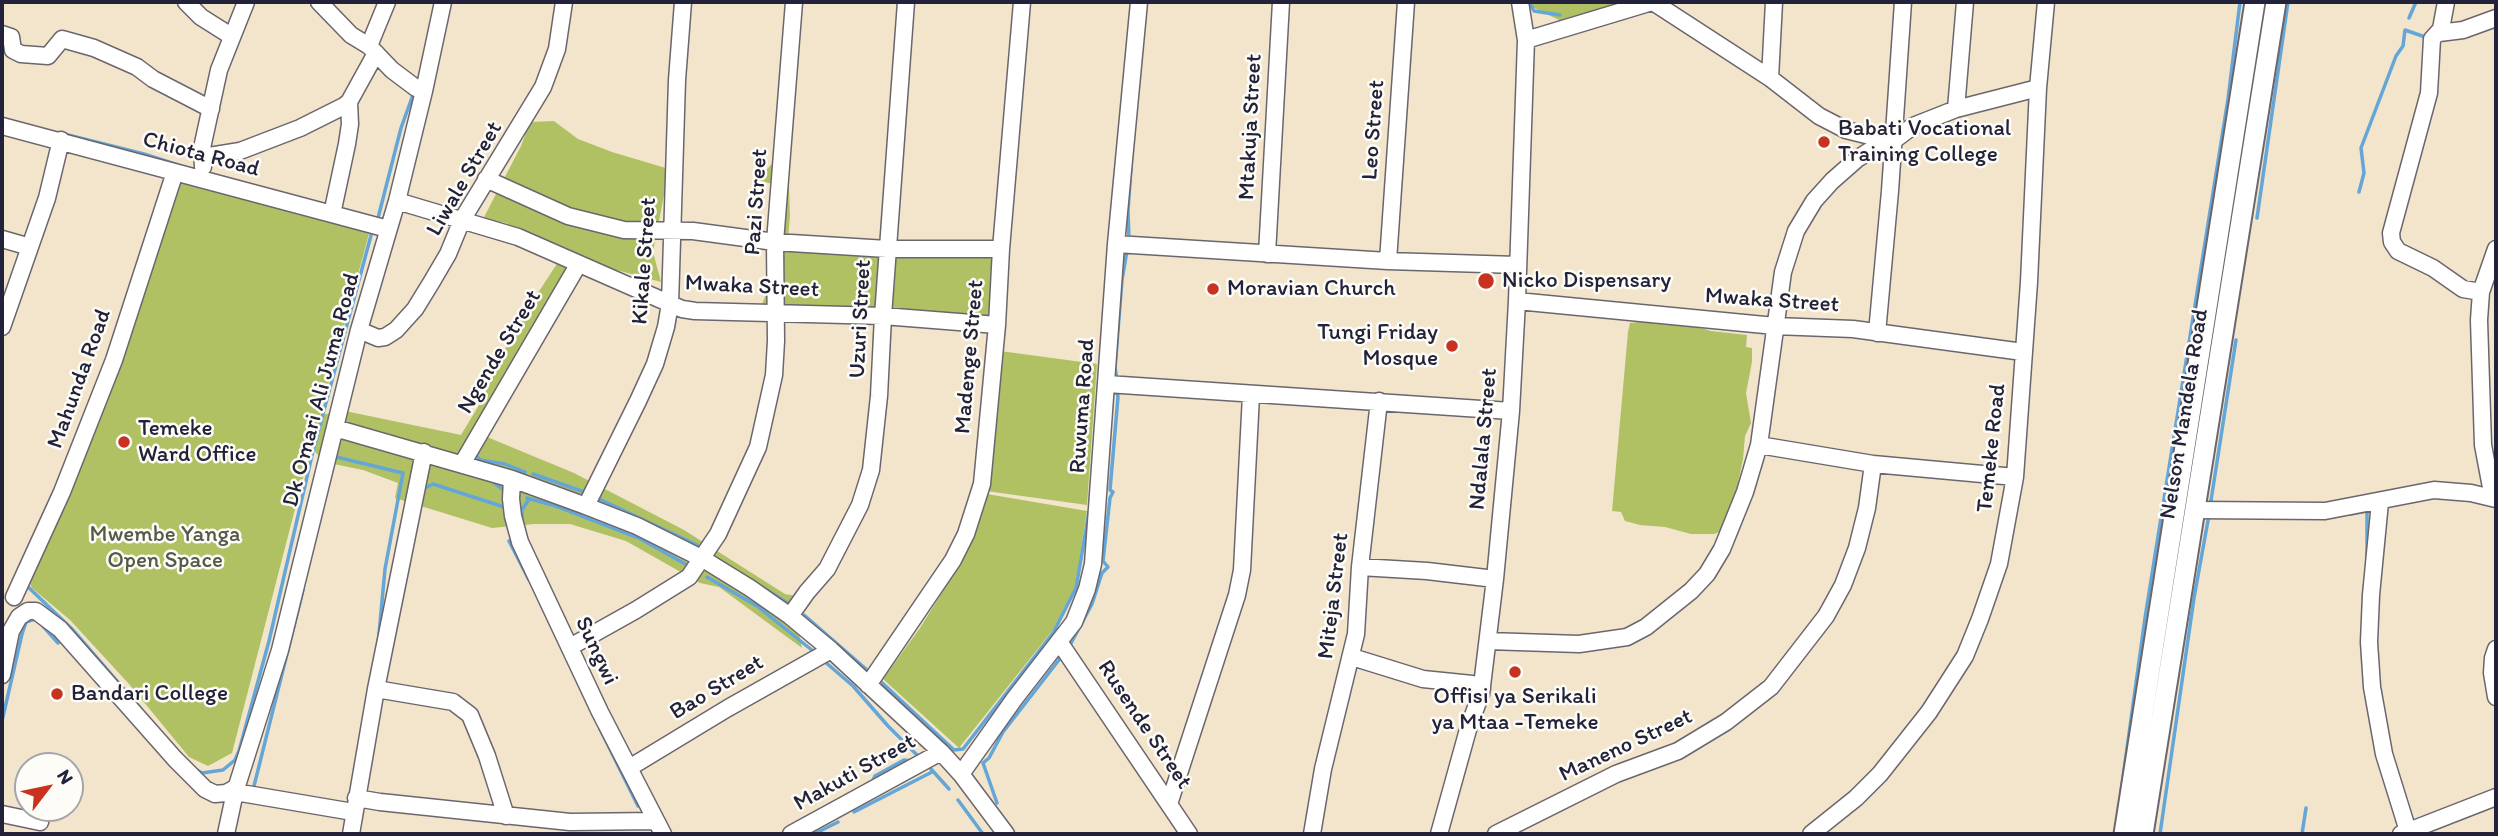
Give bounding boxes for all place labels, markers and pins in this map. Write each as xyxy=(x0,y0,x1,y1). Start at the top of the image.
place label: Babati Vocational Training College xyxy=(1838,115,2011,169)
marker: Babati Vocational Training College xyxy=(1816,134,1832,150)
place label: Nicko Dispensary xyxy=(1502,267,1671,295)
marker: Nicko Dispensary xyxy=(1476,271,1496,291)
place label: Moravian Church xyxy=(1227,275,1396,303)
marker: Moravian Church xyxy=(1205,281,1221,297)
place label: Tungi Friday Mosque xyxy=(1317,319,1438,373)
marker: Tungi Friday Mosque xyxy=(1444,338,1460,354)
place label: Temeke Ward Office xyxy=(138,415,256,469)
marker: Temeke Ward Office xyxy=(116,434,132,450)
marker: Offisi ya Serikali ya Mtaa -Temeke xyxy=(1507,664,1523,680)
place label: Bandari College xyxy=(71,680,228,708)
place label: Offisi ya Serikali ya Mtaa -Temeke xyxy=(1432,683,1598,737)
marker: Bandari College xyxy=(49,686,65,702)

